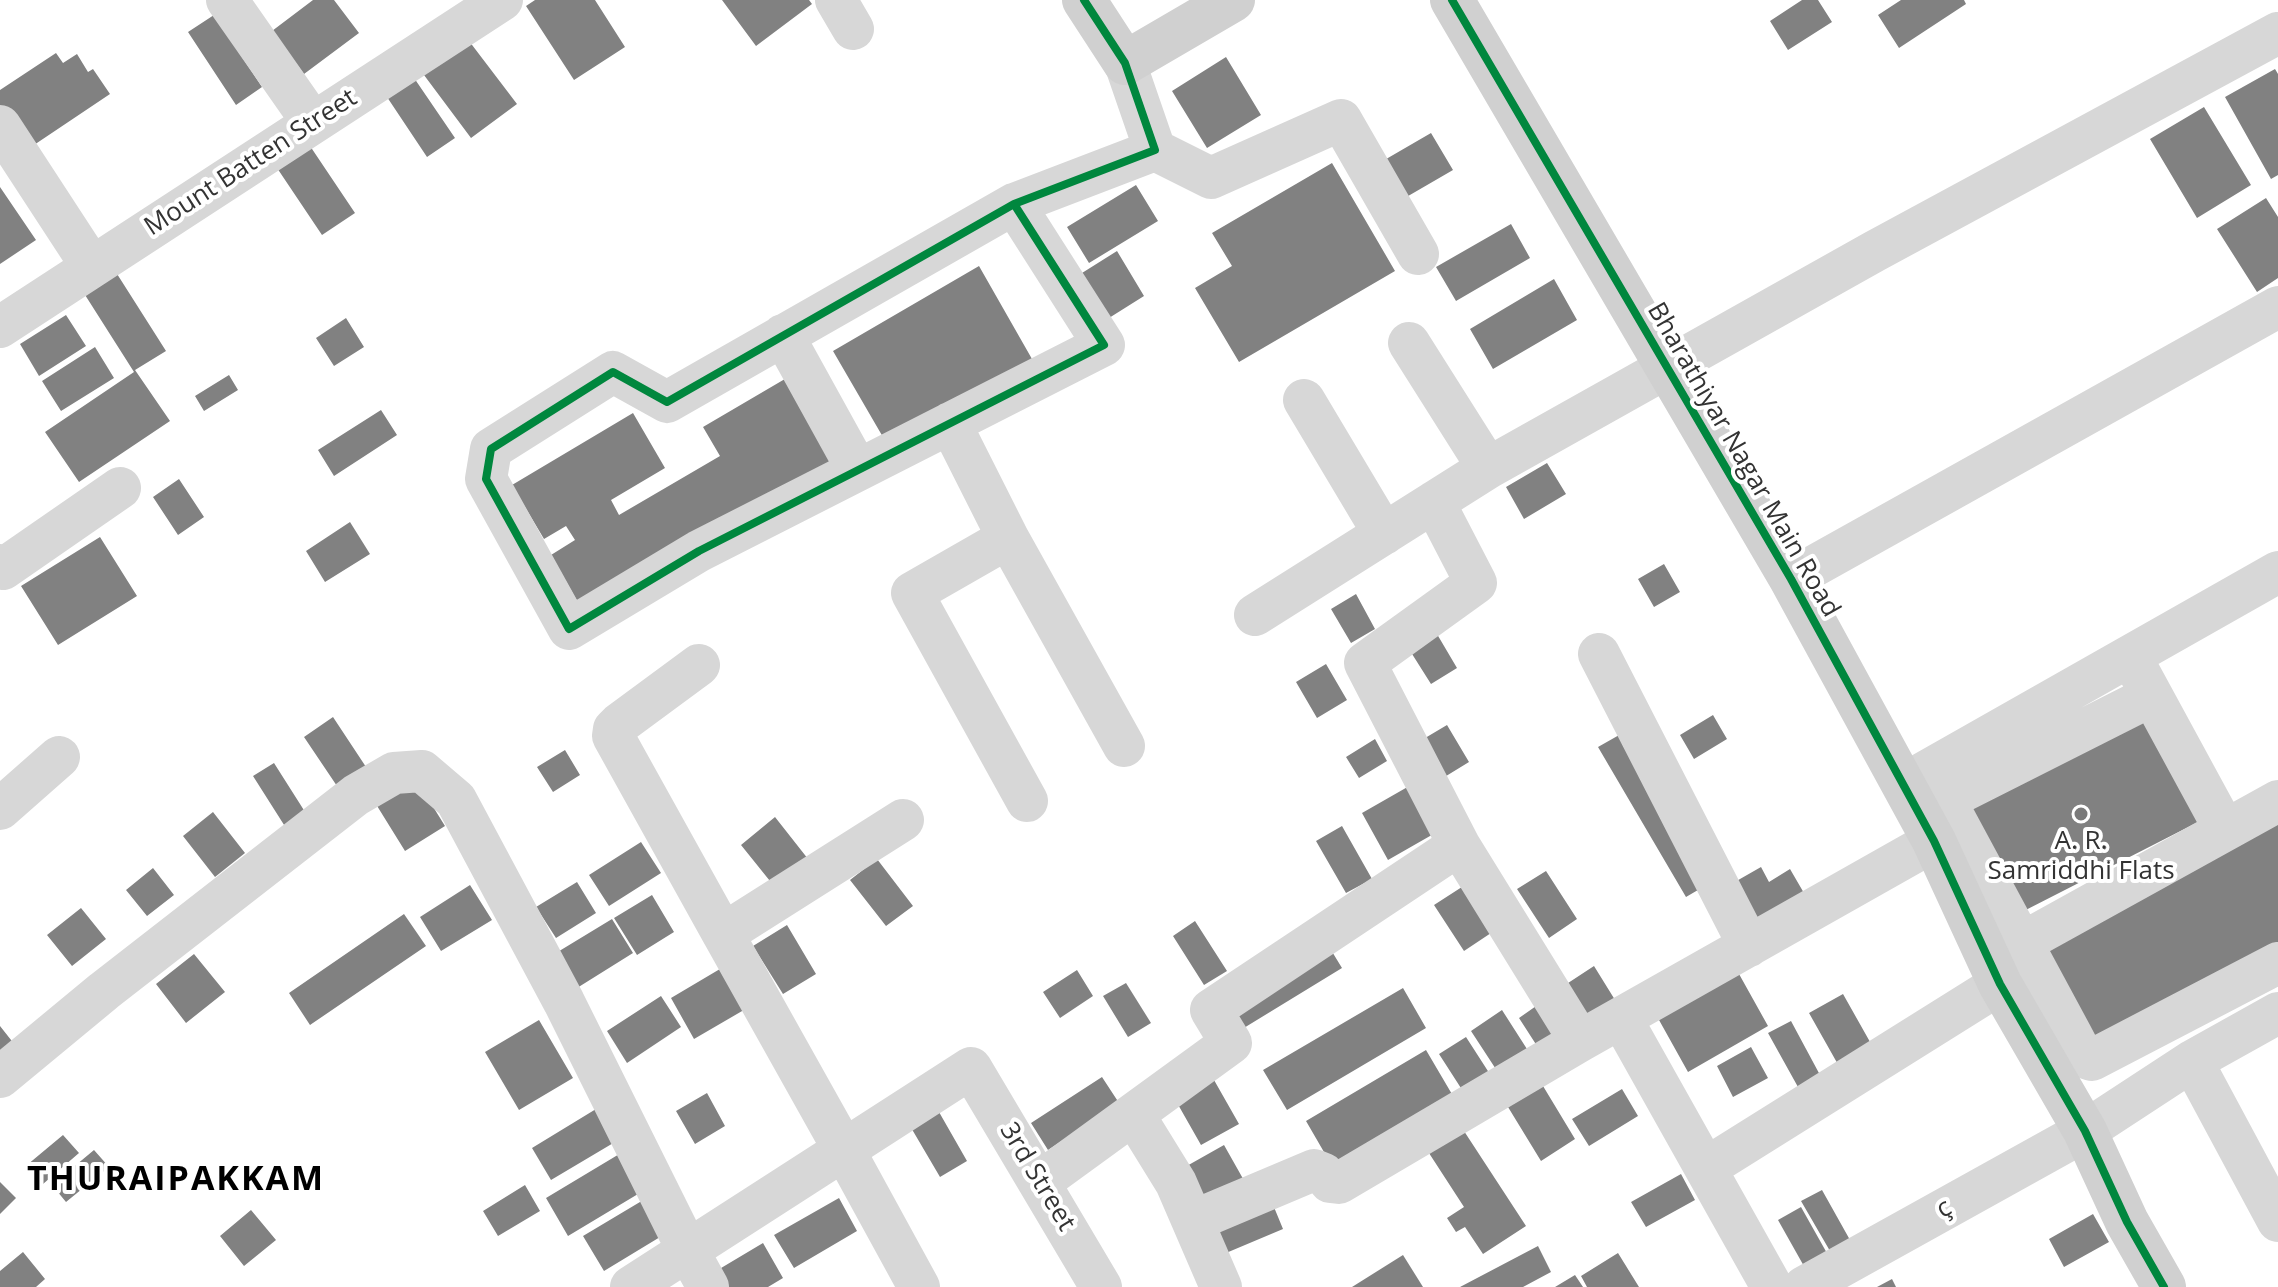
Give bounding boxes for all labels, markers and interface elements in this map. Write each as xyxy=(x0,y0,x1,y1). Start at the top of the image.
street label: Mount Batten Street xyxy=(139,83,363,243)
street label: Bharathiyar Nagar Main Road xyxy=(1640,297,1846,623)
marker: A. R. Samriddhi Flats xyxy=(2072,805,2090,823)
place label: A. R. Samriddhi Flats xyxy=(1987,826,2175,888)
street label: 3rd Street xyxy=(993,1117,1081,1237)
district label: THURAIPAKKAM xyxy=(27,1160,325,1200)
street label: ç xyxy=(1931,1192,1957,1226)

